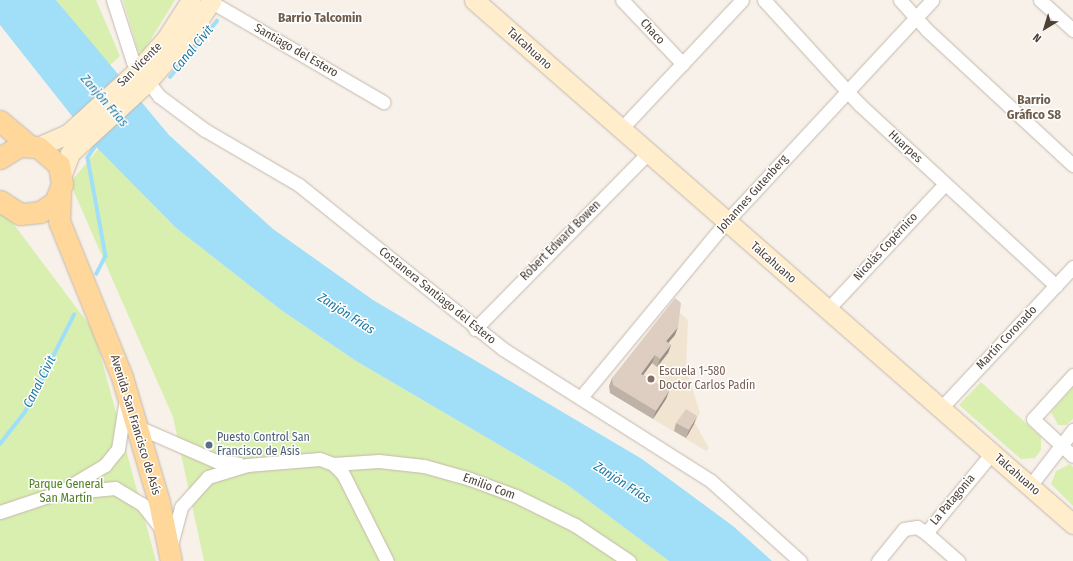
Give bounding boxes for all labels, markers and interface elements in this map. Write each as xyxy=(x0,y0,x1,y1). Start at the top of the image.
north arrow xyxy=(1025,8,1065,48)
district label: Barrio Talcomin xyxy=(278,10,362,26)
street label: Chaco xyxy=(637,16,667,48)
street label: Santiago del Estero xyxy=(252,21,340,81)
water label: Canal Civit xyxy=(169,22,217,76)
street label: Talcahuano xyxy=(503,25,555,73)
text: N xyxy=(1031,31,1044,45)
street label: San Vicente xyxy=(115,40,165,90)
water label: Zanjón Frías xyxy=(77,72,131,130)
district label: Barrio Gráfico S8 xyxy=(1007,93,1061,124)
street label: Huarpes xyxy=(885,128,925,166)
street label: Johannes Gutenberg xyxy=(714,152,792,236)
street label: Robert Edward Bowen xyxy=(518,198,604,284)
street label: Nicolás Copérnico xyxy=(851,210,921,284)
street label: Talcahuano xyxy=(747,239,799,287)
street label: Costanera Santiago del Estero xyxy=(376,244,498,348)
water label: Zanjón Frías xyxy=(315,290,377,338)
street label: Martín Coronado xyxy=(974,303,1040,373)
water label: Canal Civit xyxy=(20,353,60,411)
street label: Avenida San Francisco de Asís xyxy=(107,353,163,497)
place label: Escuela 1-580 Doctor Carlos Padín xyxy=(659,365,755,393)
marker: Escuela 1-580 Doctor Carlos Padín xyxy=(646,374,656,384)
place label: Puesto Control San Francisco de Asis xyxy=(217,431,310,459)
marker: Puesto Control San Francisco de Asis xyxy=(204,440,214,450)
street label: Talcahuano xyxy=(991,451,1043,499)
water label: Zanjón Frías xyxy=(591,459,653,507)
street label: Emilio Com xyxy=(461,471,517,503)
street label: La Patagonia xyxy=(928,472,978,528)
park label: Parque General San Martín xyxy=(29,478,103,506)

